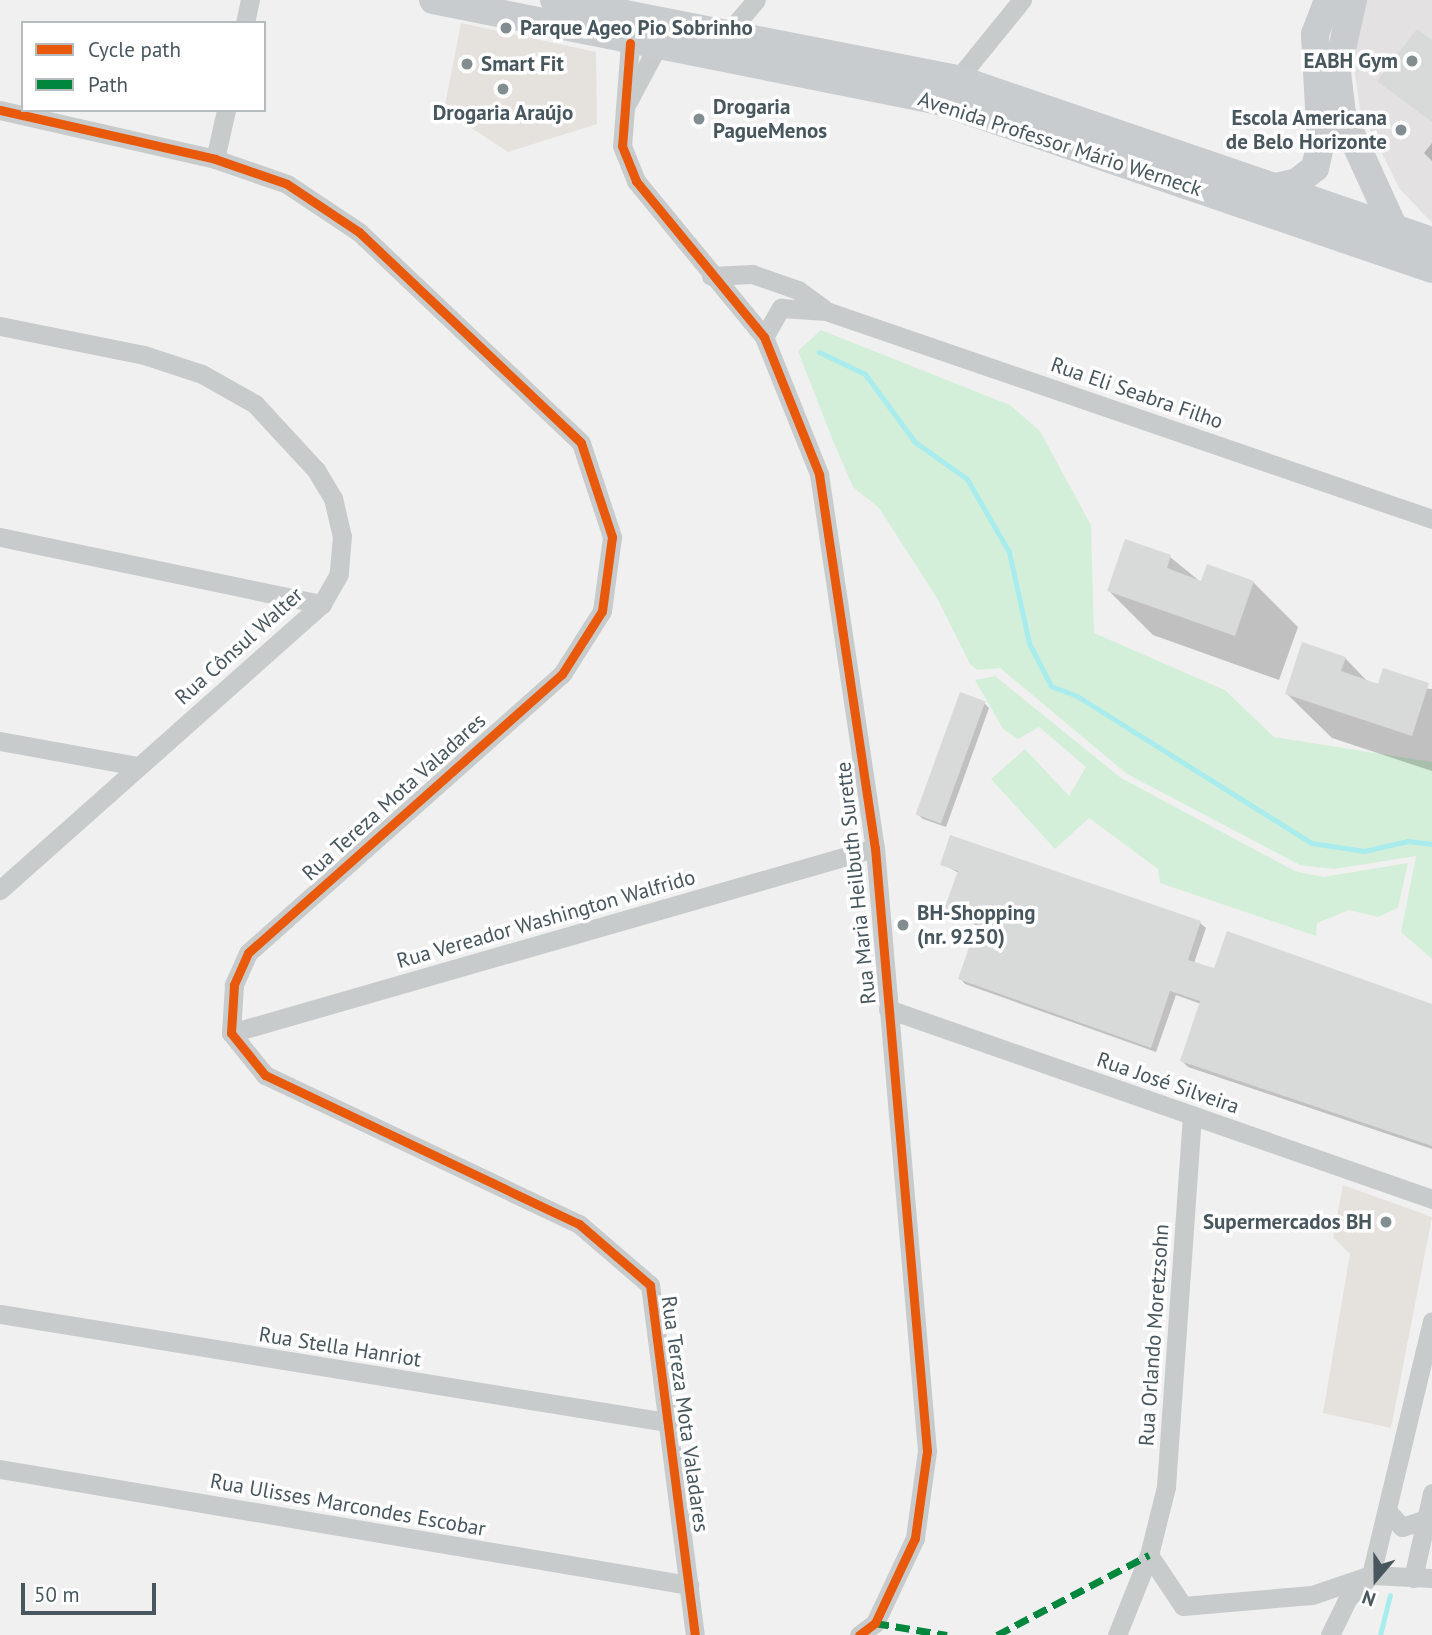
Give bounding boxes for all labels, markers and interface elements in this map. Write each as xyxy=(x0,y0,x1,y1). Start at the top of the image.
place label: Parque Ageo Pio Sobrinho xyxy=(520,15,754,41)
marker: Parque Ageo Pio Sobrinho xyxy=(498,20,514,36)
legend xyxy=(21,21,266,112)
text: Cycle path xyxy=(88,36,181,63)
place label: EABH Gym xyxy=(1303,48,1398,74)
place label: Smart Fit xyxy=(481,51,564,77)
marker: EABH Gym xyxy=(1404,53,1420,69)
marker: Smart Fit xyxy=(459,56,475,72)
text: Path xyxy=(88,71,128,98)
marker: Drogaria Araújo xyxy=(495,81,511,97)
street label: Avenida Professor Mário Werneck xyxy=(915,86,1205,202)
place label: Drogaria PagueMenos xyxy=(713,94,827,144)
place label: Drogaria Araújo xyxy=(432,100,574,126)
place label: Escola Americana de Belo Horizonte xyxy=(1226,105,1387,155)
marker: Drogaria PagueMenos xyxy=(691,111,707,127)
marker: Escola Americana de Belo Horizonte xyxy=(1393,122,1409,138)
street label: Rua Eli Seabra Filho xyxy=(1048,352,1226,434)
street label: Rua Cônsul Walter xyxy=(170,582,308,710)
street label: Rua Tereza Mota Valadares xyxy=(297,708,491,886)
street label: Rua Maria Heilbuth Surette xyxy=(831,760,881,1006)
street label: Rua Vereador Washington Walfrido xyxy=(393,864,699,974)
place label: BH-Shopping (nr. 9250) xyxy=(917,900,1036,950)
marker: BH-Shopping (nr. 9250) xyxy=(895,917,911,933)
street label: Rua José Silveira xyxy=(1094,1047,1242,1119)
place label: Supermercados BH xyxy=(1203,1209,1372,1235)
marker: Supermercados BH xyxy=(1378,1214,1394,1230)
street label: Rua Orlando Moretzsohn xyxy=(1134,1223,1174,1447)
street label: Rua Tereza Mota Valadares xyxy=(656,1294,714,1534)
street label: Rua Stella Hanriot xyxy=(257,1322,423,1372)
street label: Rua Ulisses Marcondes Escobar xyxy=(208,1468,488,1542)
north arrow xyxy=(1341,1544,1411,1614)
scale bar xyxy=(24,1568,159,1612)
text: 50 m xyxy=(34,1581,80,1608)
text: N xyxy=(1359,1585,1379,1612)

